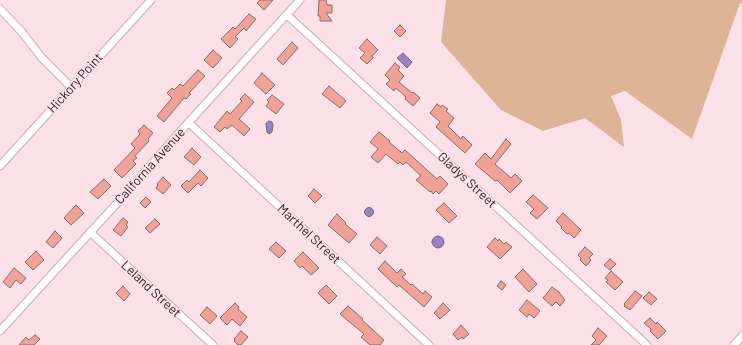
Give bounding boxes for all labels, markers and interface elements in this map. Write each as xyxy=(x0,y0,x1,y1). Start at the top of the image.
street label: Hickory Point xyxy=(44,50,106,116)
street label: California Avenue xyxy=(112,125,188,207)
street label: Gladys Street xyxy=(434,149,500,211)
street label: Marthel Street xyxy=(274,201,344,267)
street label: Leland Street xyxy=(118,257,184,321)

